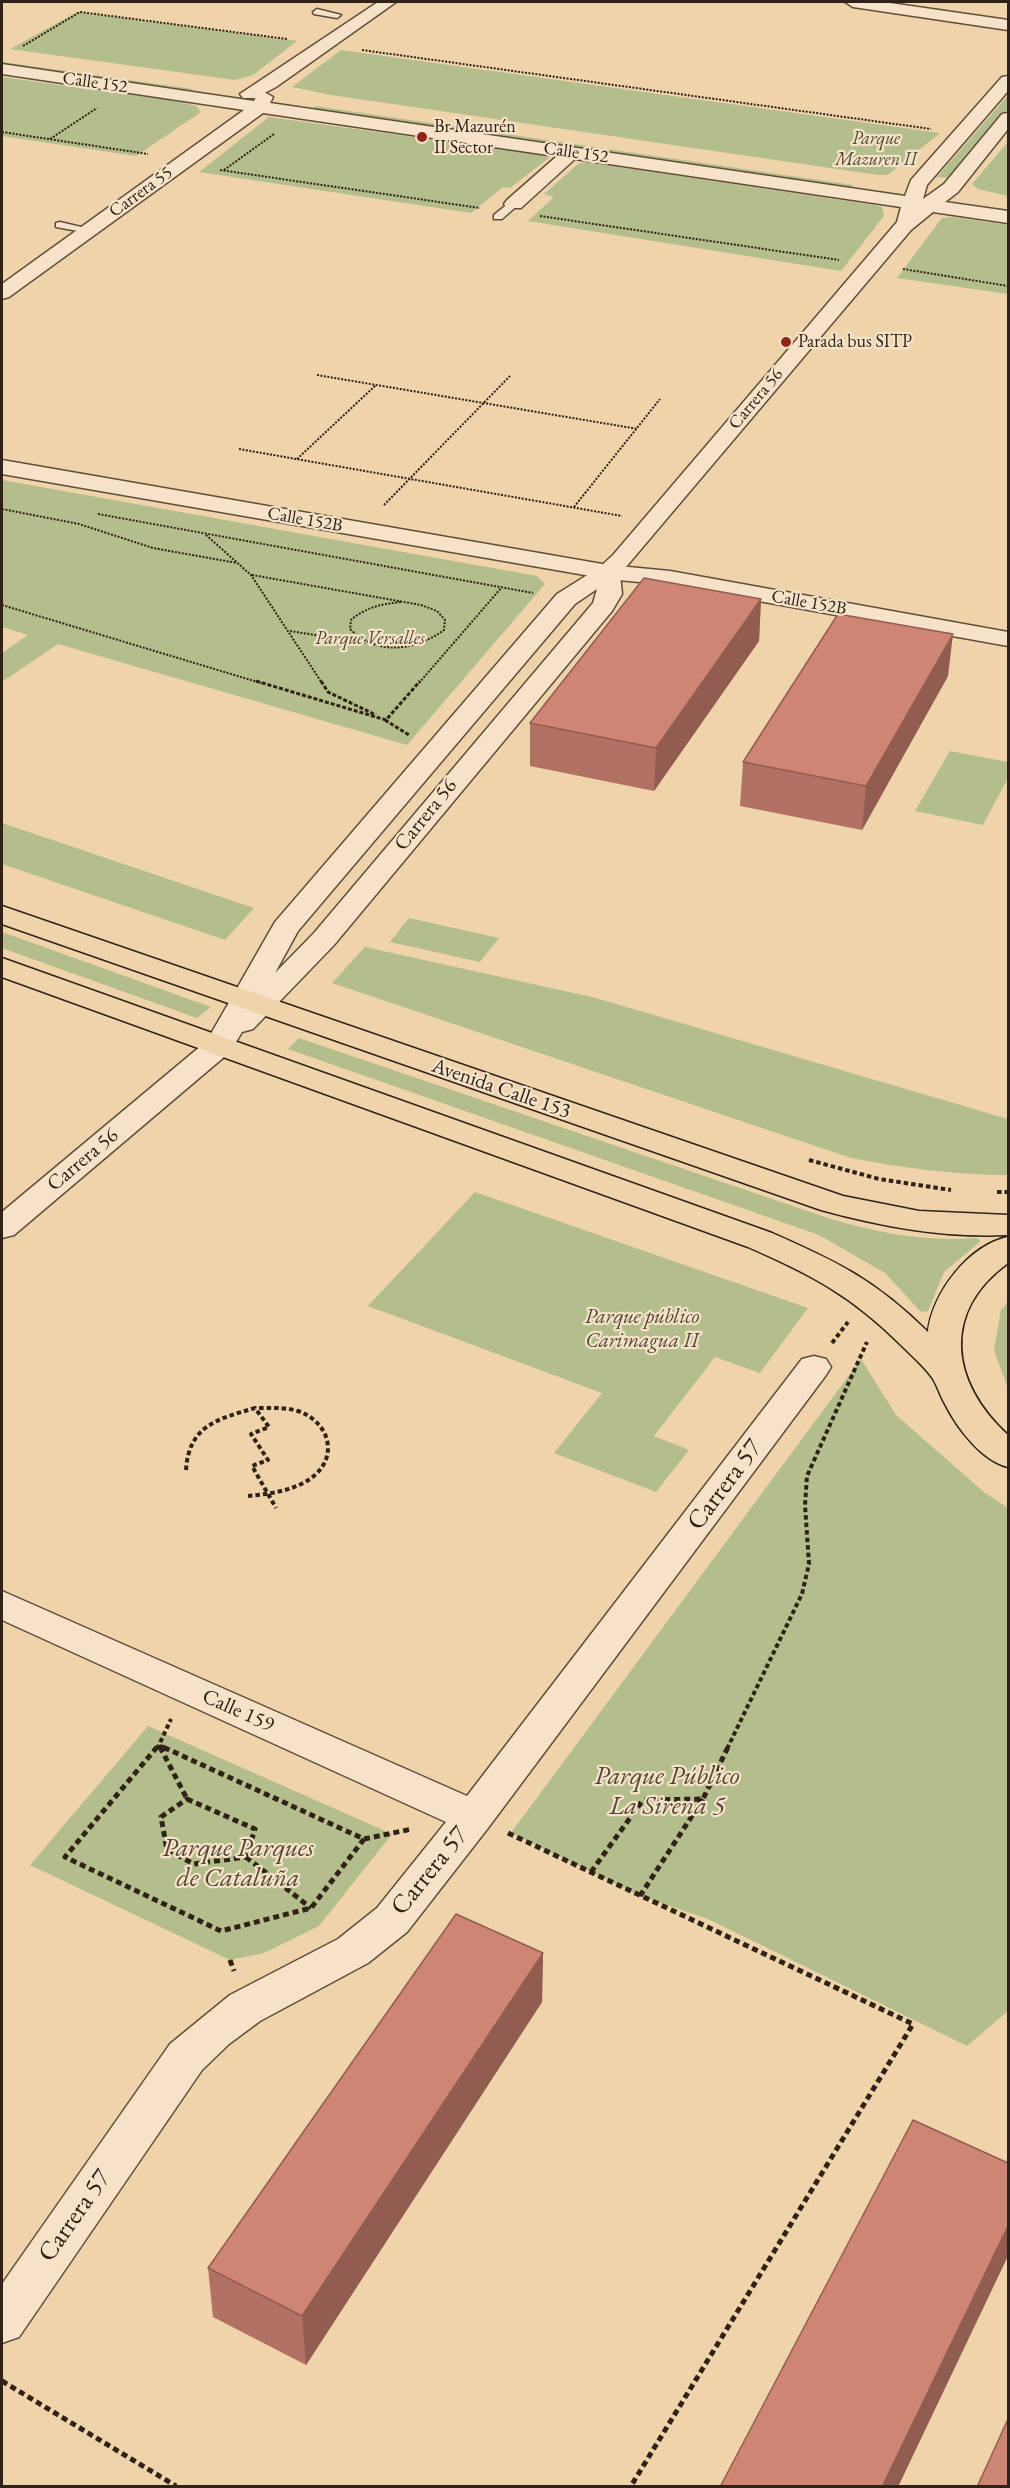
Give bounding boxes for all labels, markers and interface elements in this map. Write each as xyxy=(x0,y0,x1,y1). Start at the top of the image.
street label: Calle 152 xyxy=(61,68,129,98)
place label: Br Mazurén II Sector xyxy=(434,116,516,158)
park label: Parque Mazuren II xyxy=(835,128,917,170)
marker: Br Mazurén II Sector xyxy=(415,130,429,144)
street label: Calle 152 xyxy=(542,138,610,168)
street label: Carrera 55 xyxy=(105,162,177,222)
place label: Parada bus SITP xyxy=(798,331,912,353)
marker: Parada bus SITP xyxy=(779,335,793,349)
street label: Carrera 56 xyxy=(724,364,788,434)
street label: Calle 152B xyxy=(266,503,344,537)
street label: Calle 152B xyxy=(770,586,848,620)
park label: Parque Versalles xyxy=(315,628,425,650)
street label: Carrera 56 xyxy=(389,774,463,856)
street label: Avenida Calle 153 xyxy=(428,1053,574,1125)
street label: Carrera 56 xyxy=(42,1123,124,1197)
park label: Parque público Carimagua II xyxy=(585,1304,699,1354)
street label: Carrera 57 xyxy=(681,1433,769,1537)
street label: Calle 159 xyxy=(198,1684,278,1738)
park label: Parque Público La Sirena 5 xyxy=(594,1761,740,1822)
street label: Carrera 57 xyxy=(385,1820,475,1922)
park label: Parque Parques de Cataluña xyxy=(162,1833,314,1894)
street label: Carrera 57 xyxy=(32,2164,118,2268)

